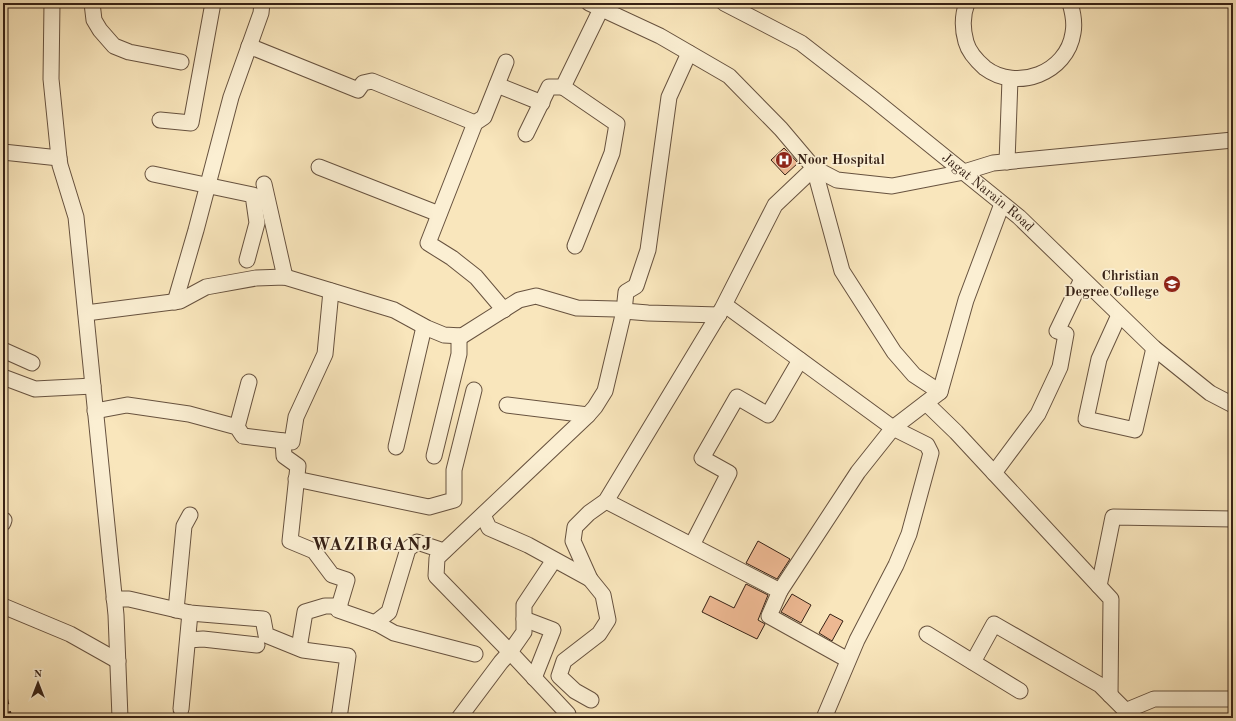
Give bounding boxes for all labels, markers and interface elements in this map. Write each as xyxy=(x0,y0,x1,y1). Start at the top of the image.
hospital icon: Noor Hospital xyxy=(774,150,794,170)
street label: Jagat Narain Road xyxy=(939,151,1037,234)
place label: Noor Hospital xyxy=(797,153,885,167)
place label: Christian Degree College xyxy=(1065,269,1159,299)
school or university icon: Christian Degree College xyxy=(1162,274,1182,294)
district label: WAZIRGANJ xyxy=(312,536,432,554)
north arrow xyxy=(18,663,58,703)
text: N xyxy=(34,669,43,680)

